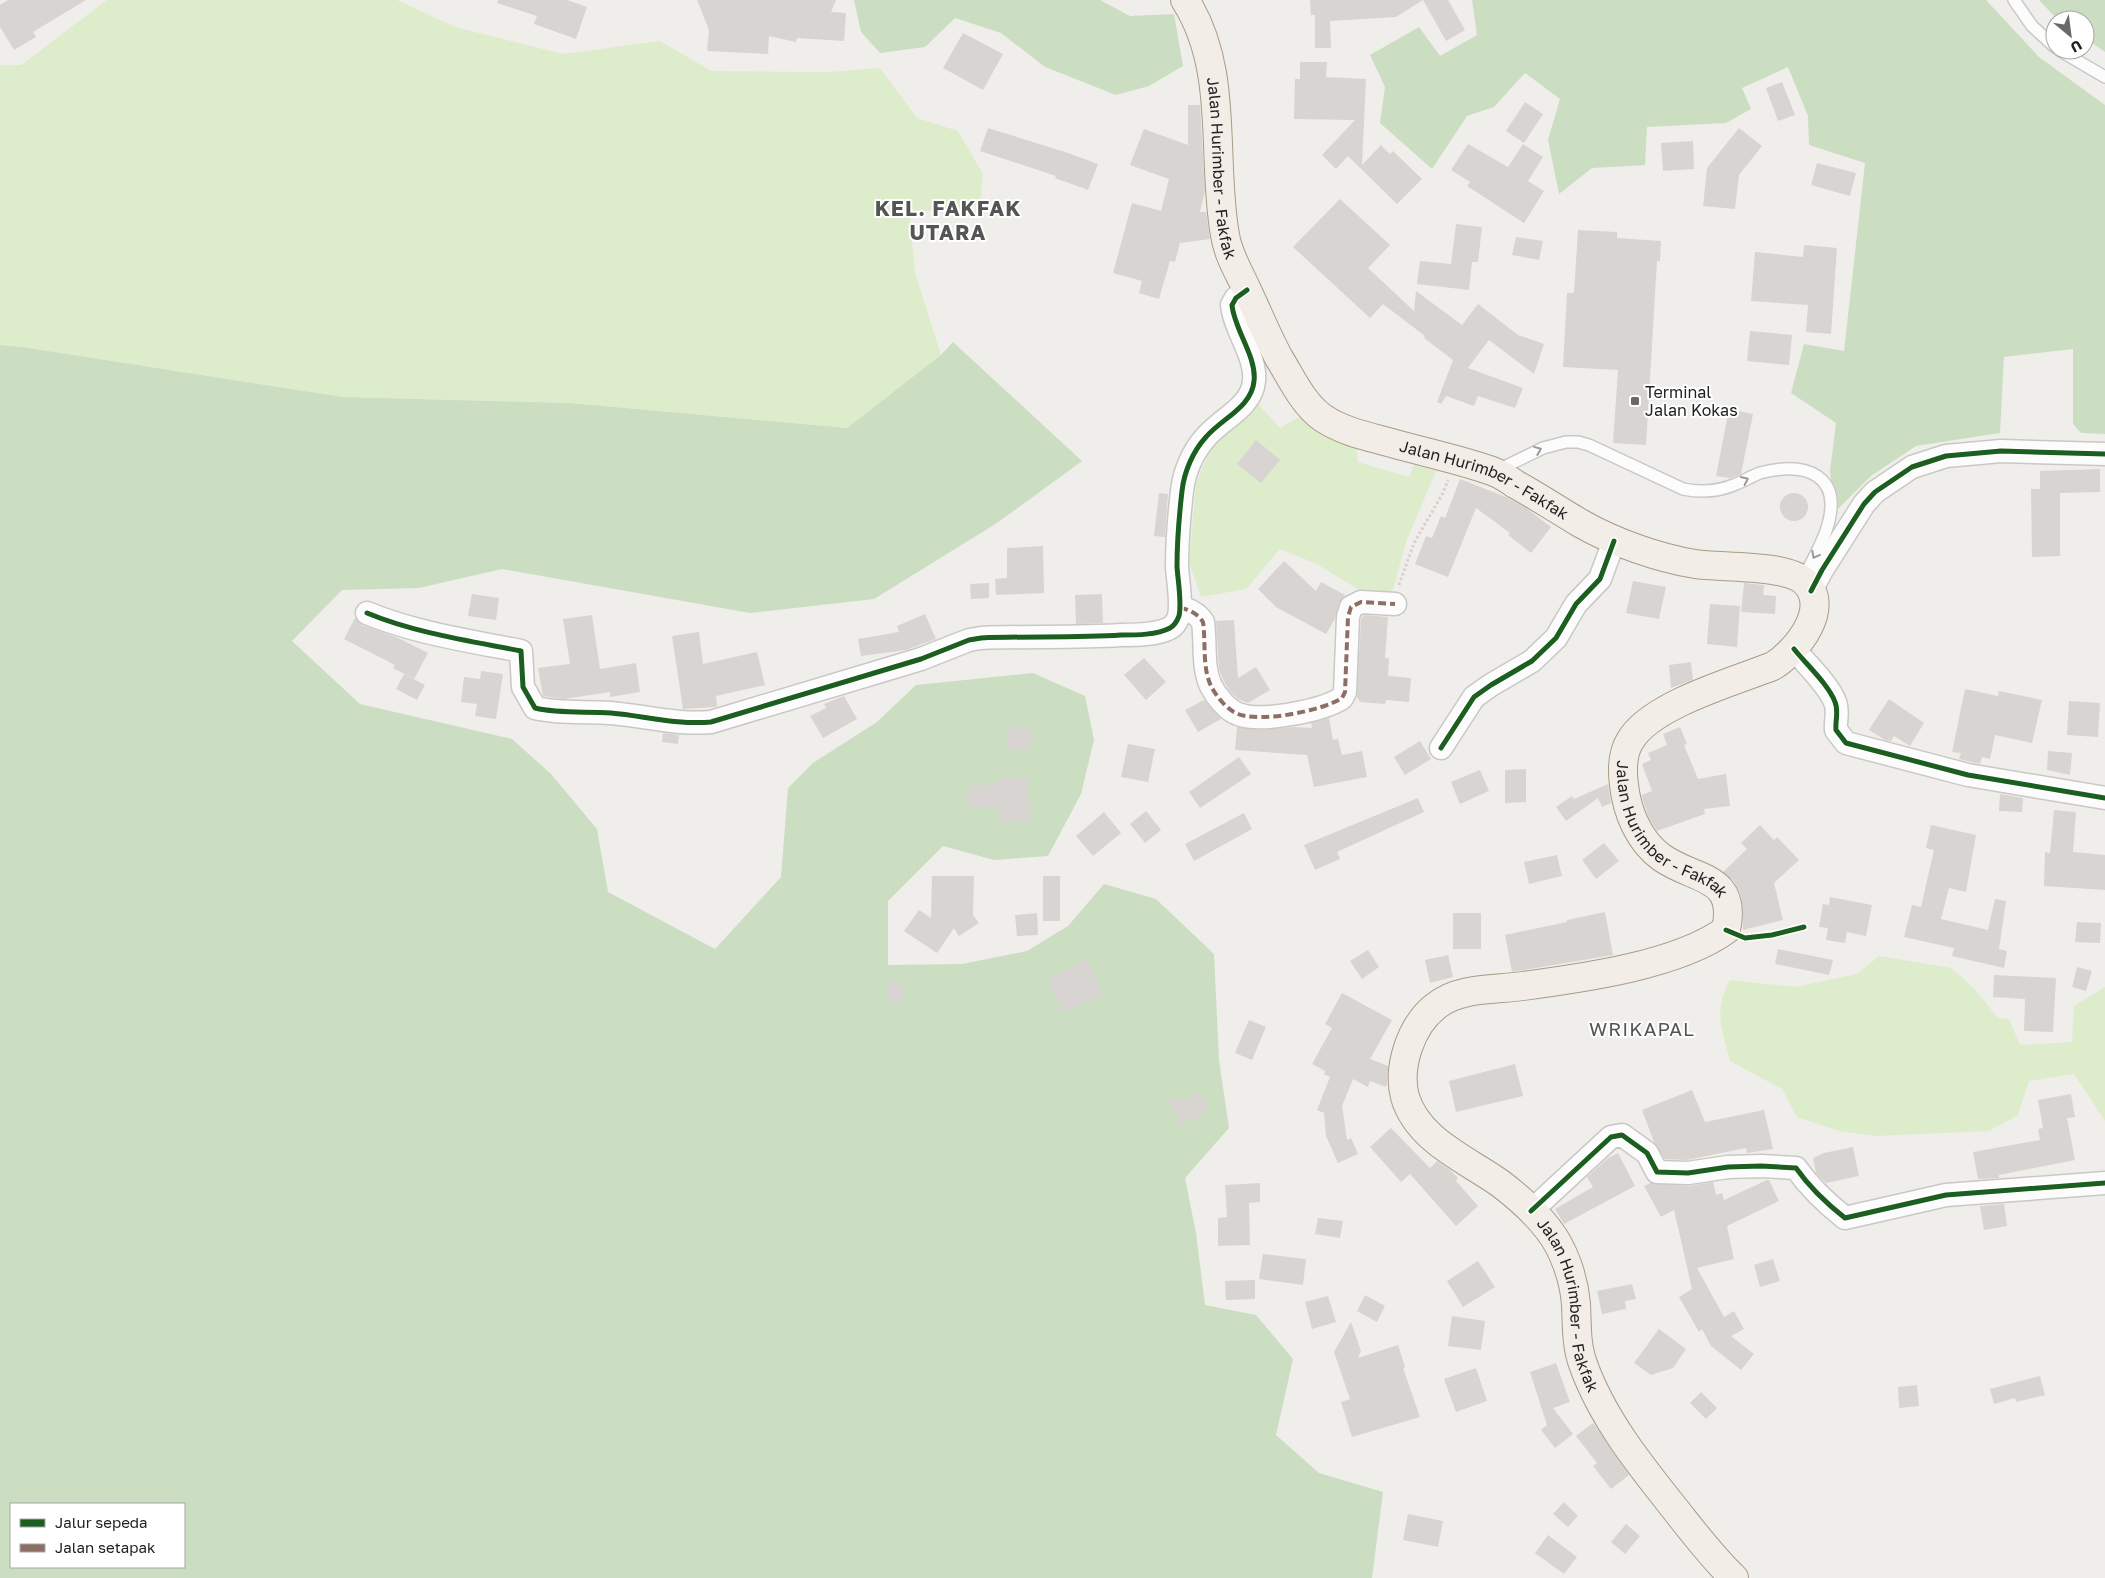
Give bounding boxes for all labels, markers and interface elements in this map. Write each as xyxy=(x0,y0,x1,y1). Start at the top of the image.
north arrow xyxy=(2045,10,2095,60)
text: U xyxy=(2068,37,2085,57)
street label: Jalan Hurimber - Fakfak xyxy=(1203,76,1241,262)
district label: KEL. FAKFAK UTARA xyxy=(875,195,1021,245)
place label: Terminal Jalan Kokas xyxy=(1645,382,1738,420)
marker: Terminal Jalan Kokas xyxy=(1629,395,1641,407)
street label: Jalan Hurimber - Fakfak xyxy=(1397,436,1572,524)
one-way arrow xyxy=(1533,446,1542,456)
one-way arrow xyxy=(1740,476,1749,486)
one-way arrow xyxy=(1811,550,1821,559)
street label: Jalan Hurimber - Fakfak xyxy=(1613,760,1733,901)
district label: WRIKAPAL xyxy=(1589,1017,1695,1040)
street label: Jalan Hurimber - Fakfak xyxy=(1533,1214,1603,1395)
legend xyxy=(10,1503,185,1568)
text: Jalur sepeda xyxy=(55,1513,148,1531)
text: Jalan setapak xyxy=(55,1538,156,1556)

